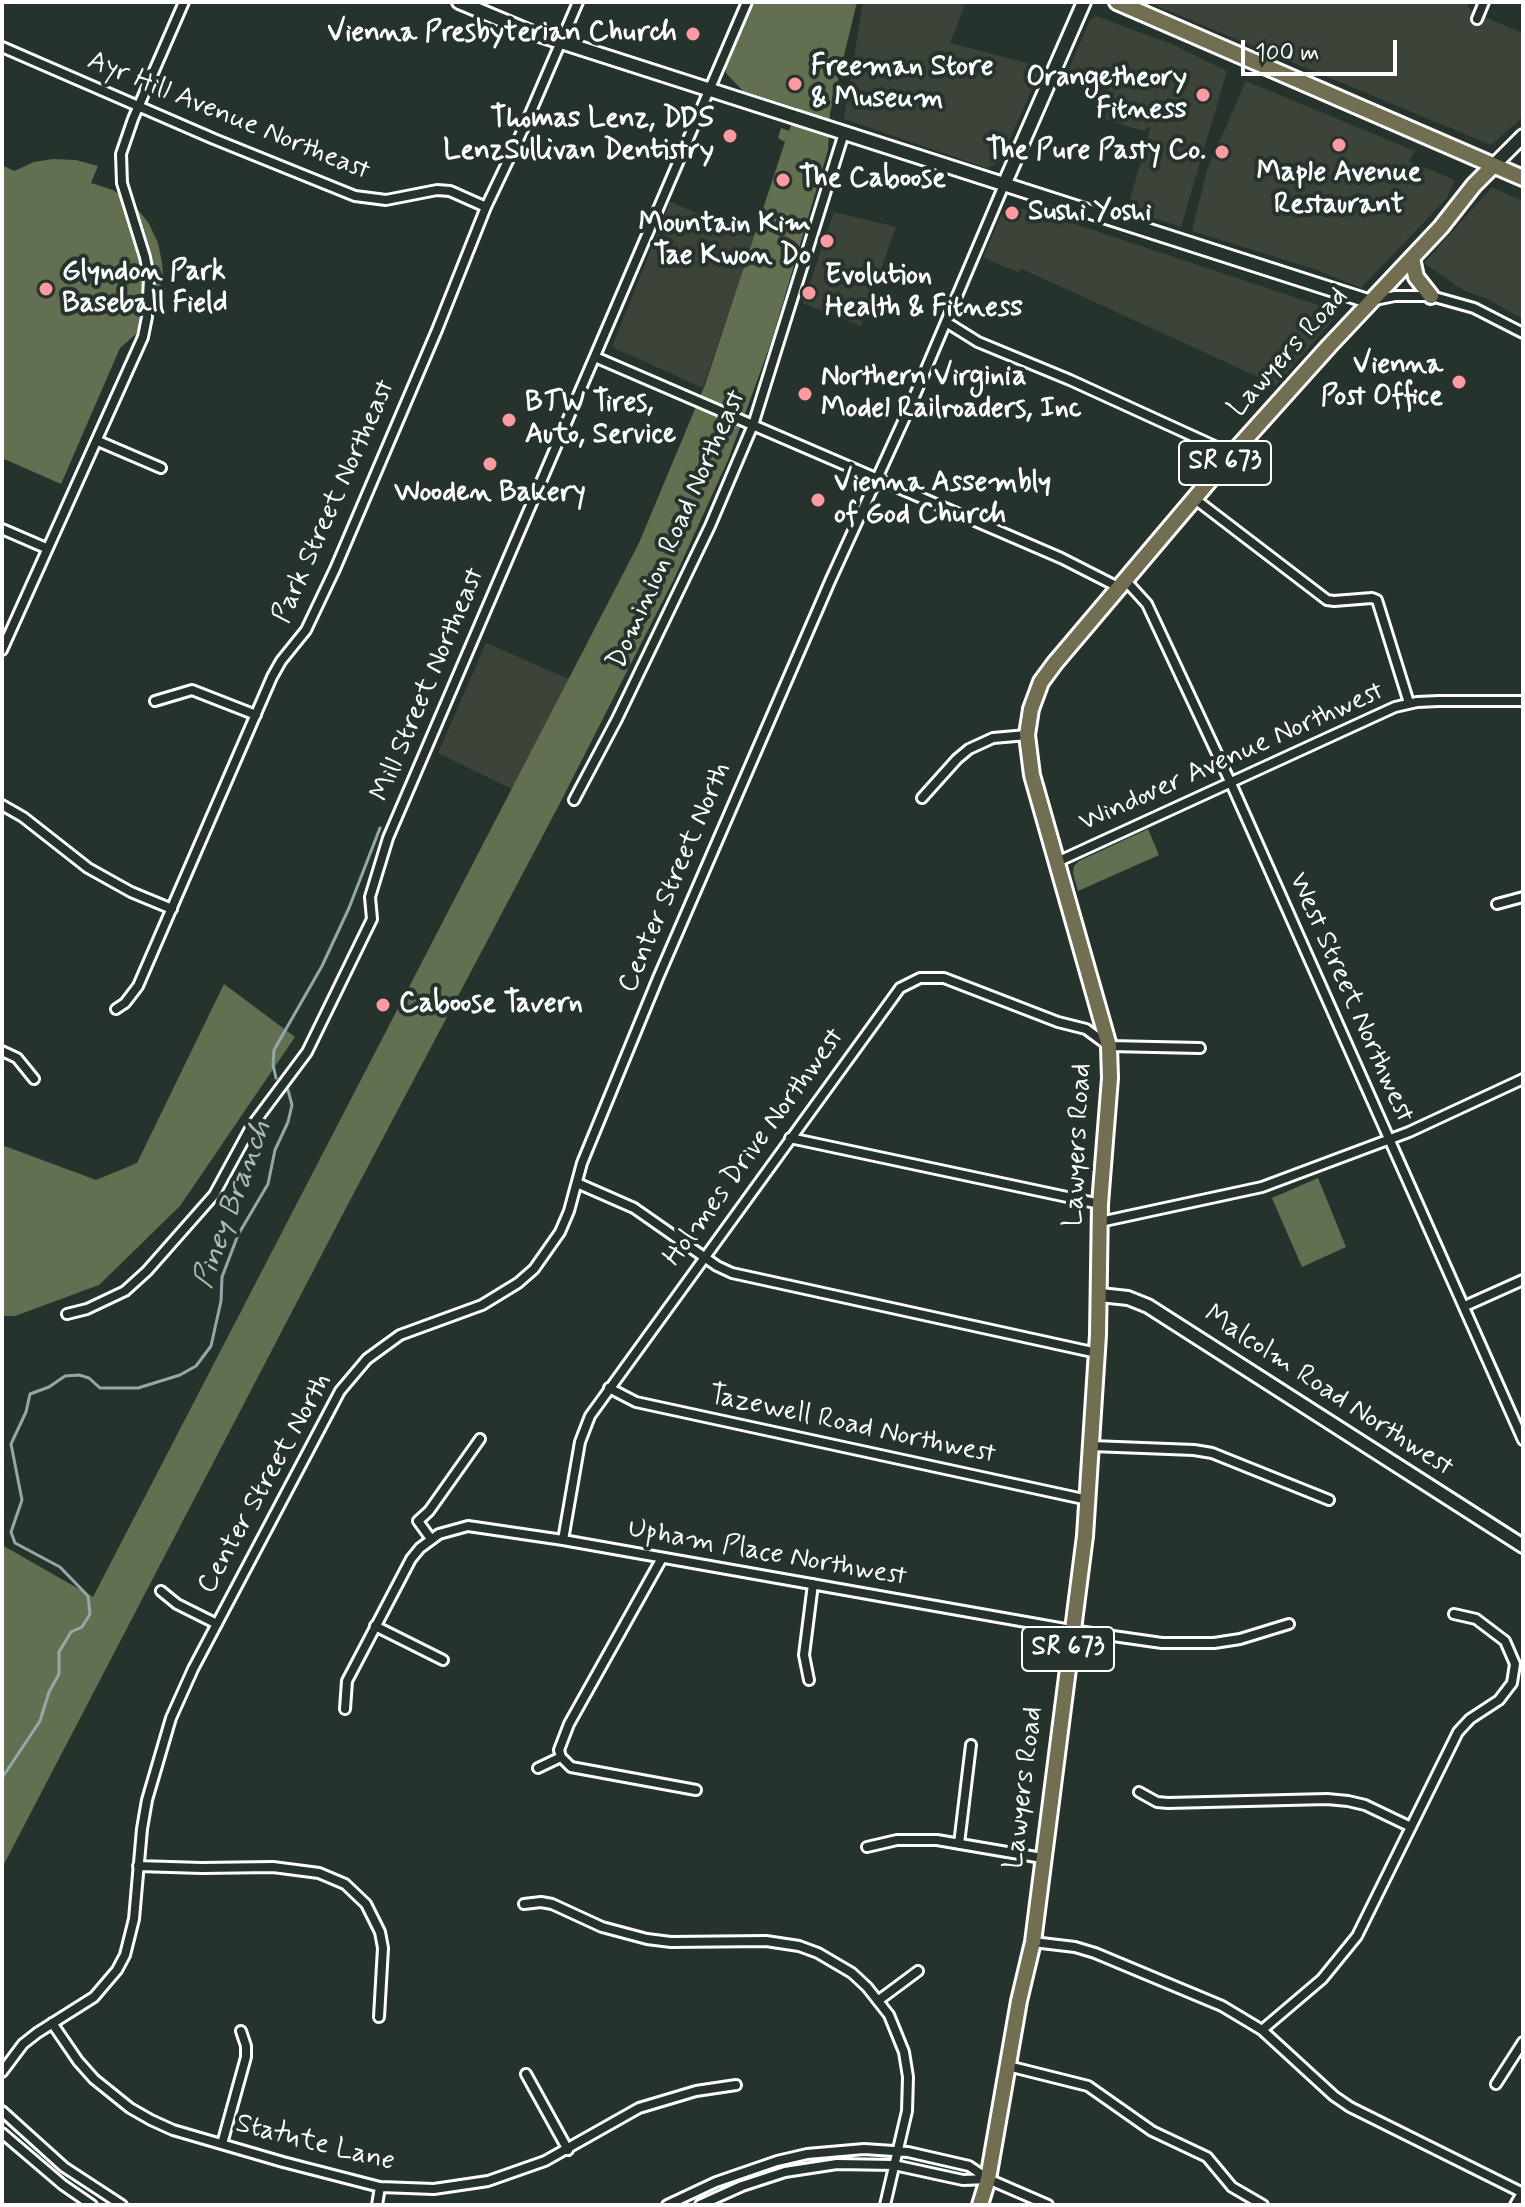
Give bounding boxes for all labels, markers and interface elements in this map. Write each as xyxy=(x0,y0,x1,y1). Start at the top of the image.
place label: Vienna Presbyterian Church xyxy=(327,17,677,51)
scale bar xyxy=(1245,24,1401,74)
marker: Vienna Presbyterian Church xyxy=(684,25,702,43)
text: 100 m xyxy=(1255,38,1319,69)
street label: Ayr Hill Avenue Northeast xyxy=(82,45,374,189)
place label: Freeman Store & Museum xyxy=(811,51,994,117)
place label: Orangetheory Fitness xyxy=(1026,62,1187,128)
marker: Freeman Store & Museum xyxy=(786,75,804,93)
marker: Orangetheory Fitness xyxy=(1194,86,1212,104)
place label: Thomas Lenz, DDS LenzSullivan Dentistry xyxy=(443,103,714,169)
marker: Thomas Lenz, DDS LenzSullivan Dentistry xyxy=(721,127,739,145)
place label: The Pure Pasty Co. xyxy=(986,135,1206,169)
marker: Maple Avenue Restaurant xyxy=(1330,136,1348,154)
marker: The Pure Pasty Co. xyxy=(1213,143,1231,161)
place label: Maple Avenue Restaurant xyxy=(1256,157,1422,223)
place label: The Caboose xyxy=(799,163,946,197)
marker: The Caboose xyxy=(774,171,792,189)
place label: Sushi Yoshi xyxy=(1028,196,1152,230)
marker: Sushi Yoshi xyxy=(1003,204,1021,222)
place label: Mountain Kim Tae Kwon Do xyxy=(638,208,811,274)
marker: Mountain Kim Tae Kwon Do xyxy=(818,232,836,250)
place label: Glyndon Park Baseball Field xyxy=(62,256,227,322)
place label: Evolution Health & Fitness xyxy=(825,260,1023,326)
marker: Glyndon Park Baseball Field xyxy=(37,280,55,298)
street label: Lawyers Road xyxy=(1222,281,1356,425)
marker: Evolution Health & Fitness xyxy=(800,284,818,302)
place label: Vienna Post Office xyxy=(1321,349,1443,415)
place label: Northern Virginia Model Railroaders, Inc xyxy=(821,361,1082,427)
marker: Vienna Post Office xyxy=(1450,373,1468,391)
street label: Park Street Northeast xyxy=(266,375,404,629)
street label: Dominion Road Northeast xyxy=(601,385,755,675)
marker: Northern Virginia Model Railroaders, Inc xyxy=(796,385,814,403)
place label: BTW Tires, Auto, Service xyxy=(525,387,676,453)
marker: BTW Tires, Auto, Service xyxy=(500,411,518,429)
road number: SR 673 xyxy=(1179,441,1271,485)
marker: Wooden Bakery xyxy=(481,455,499,473)
place label: Vienna Assembly of God Church xyxy=(834,467,1051,533)
place label: Wooden Bakery xyxy=(394,477,586,511)
marker: Vienna Assembly of God Church xyxy=(809,491,827,509)
street label: Mill Street Northeast xyxy=(365,563,493,807)
street label: Windover Avenue Northwest xyxy=(1075,676,1389,840)
street label: Center Street North xyxy=(612,758,740,998)
street label: West Street Northwest xyxy=(1280,868,1420,1128)
place label: Caboose Tavern xyxy=(399,988,583,1022)
marker: Caboose Tavern xyxy=(374,996,392,1014)
street label: Holmes Drive Northwest xyxy=(657,1022,853,1274)
street label: Lawyers Road xyxy=(1058,1063,1100,1227)
water label: Piney Branch xyxy=(187,1116,281,1294)
street label: Malcolm Road Northwest xyxy=(1197,1299,1459,1485)
street label: Center Street North xyxy=(191,1368,341,1600)
street label: Tazewell Road Northwest xyxy=(706,1379,998,1473)
street label: Upham Place Northwest xyxy=(625,1513,909,1595)
road number: SR 673 xyxy=(1022,1627,1114,1671)
street label: Lawyers Road xyxy=(998,1705,1052,1871)
street label: Statute Lane xyxy=(232,2108,398,2180)

